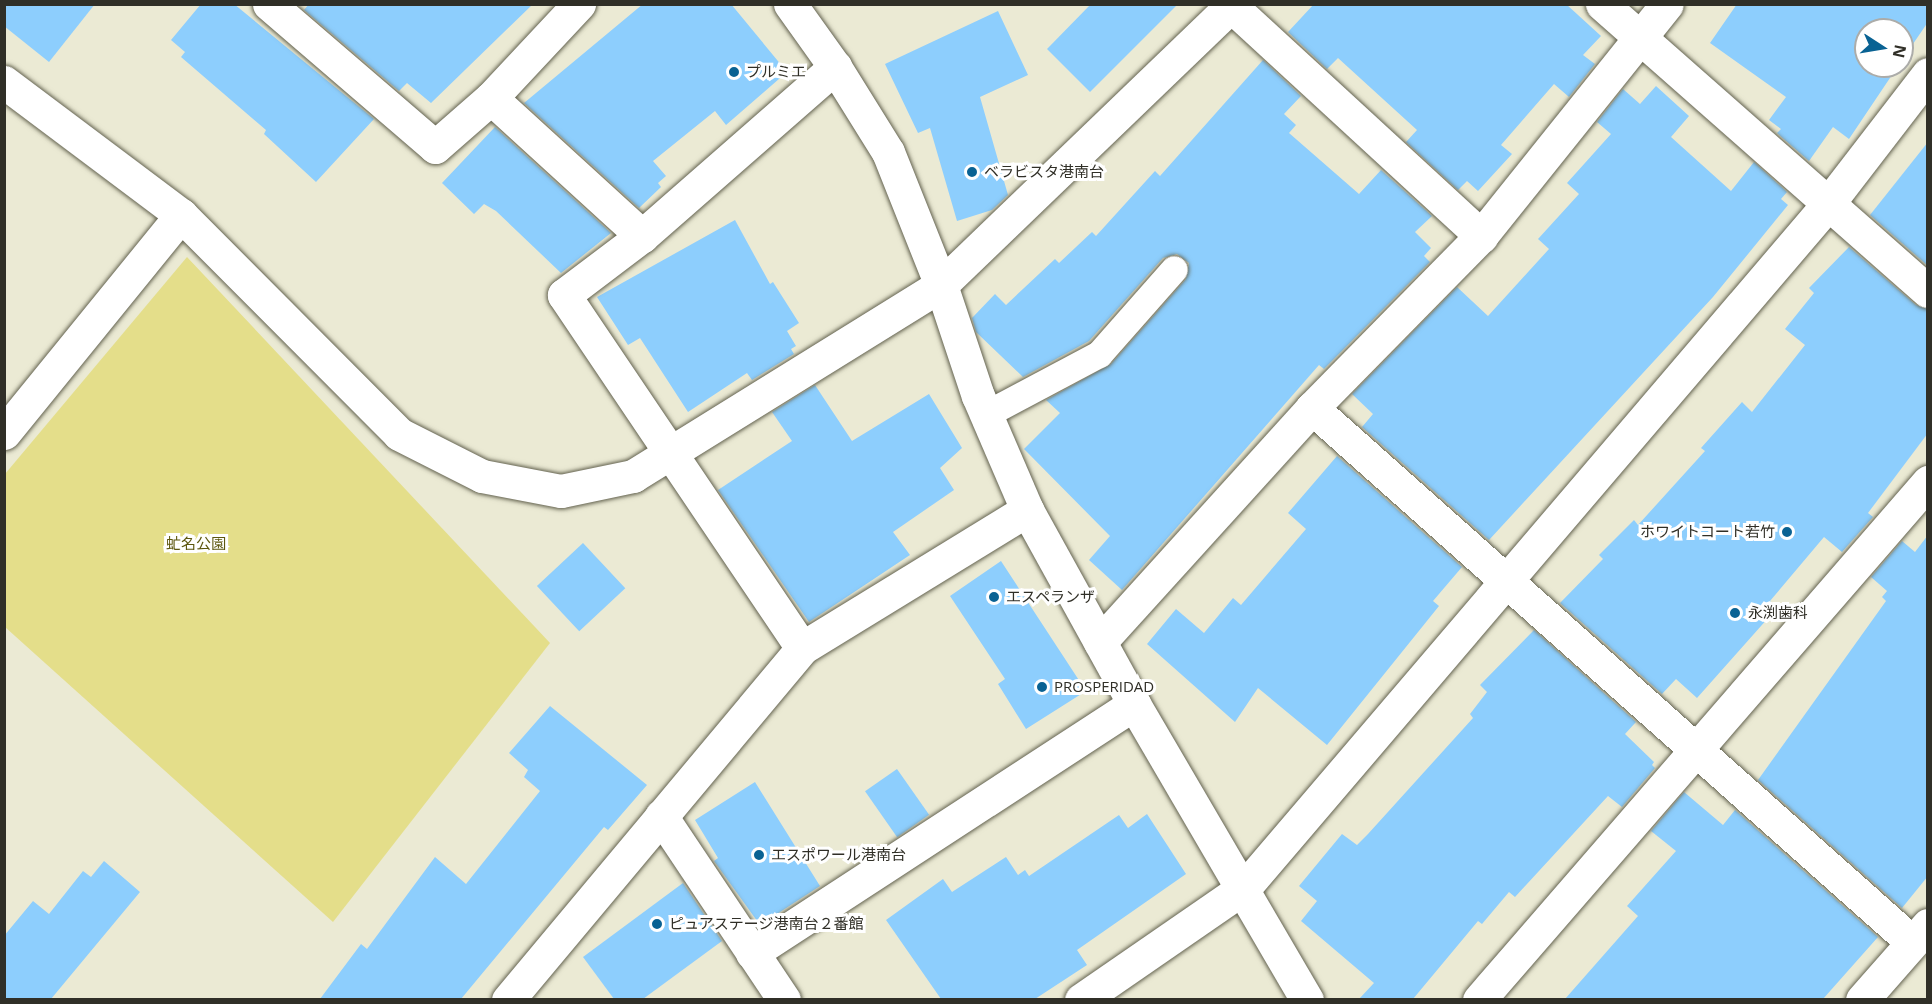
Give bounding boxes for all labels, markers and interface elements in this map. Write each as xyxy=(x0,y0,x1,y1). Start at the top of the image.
north arrow xyxy=(1854,18,1914,78)
text: N xyxy=(1888,43,1912,60)
place label: プルミエ xyxy=(746,63,806,81)
marker: プルミエ xyxy=(727,65,741,79)
place label: ベラビスタ港南台 xyxy=(984,163,1104,181)
marker: ベラビスタ港南台 xyxy=(965,165,979,179)
place label: ホワイトコート若竹 xyxy=(1640,523,1775,541)
marker: ホワイトコート若竹 xyxy=(1780,525,1794,539)
park label: 虻名公園 xyxy=(166,535,226,553)
place label: エスペランザ xyxy=(1006,588,1096,606)
marker: エスペランザ xyxy=(987,590,1001,604)
marker: 永渕歯科 xyxy=(1726,604,1744,622)
place label: 永渕歯科 xyxy=(1748,604,1808,622)
place label: PROSPERIDAD xyxy=(1054,678,1154,696)
marker: PROSPERIDAD xyxy=(1035,680,1049,694)
place label: エスポワール港南台 xyxy=(771,846,906,864)
marker: エスポワール港南台 xyxy=(752,848,766,862)
place label: ピュアステージ港南台２番館 xyxy=(669,915,864,933)
marker: ピュアステージ港南台２番館 xyxy=(650,917,664,931)

